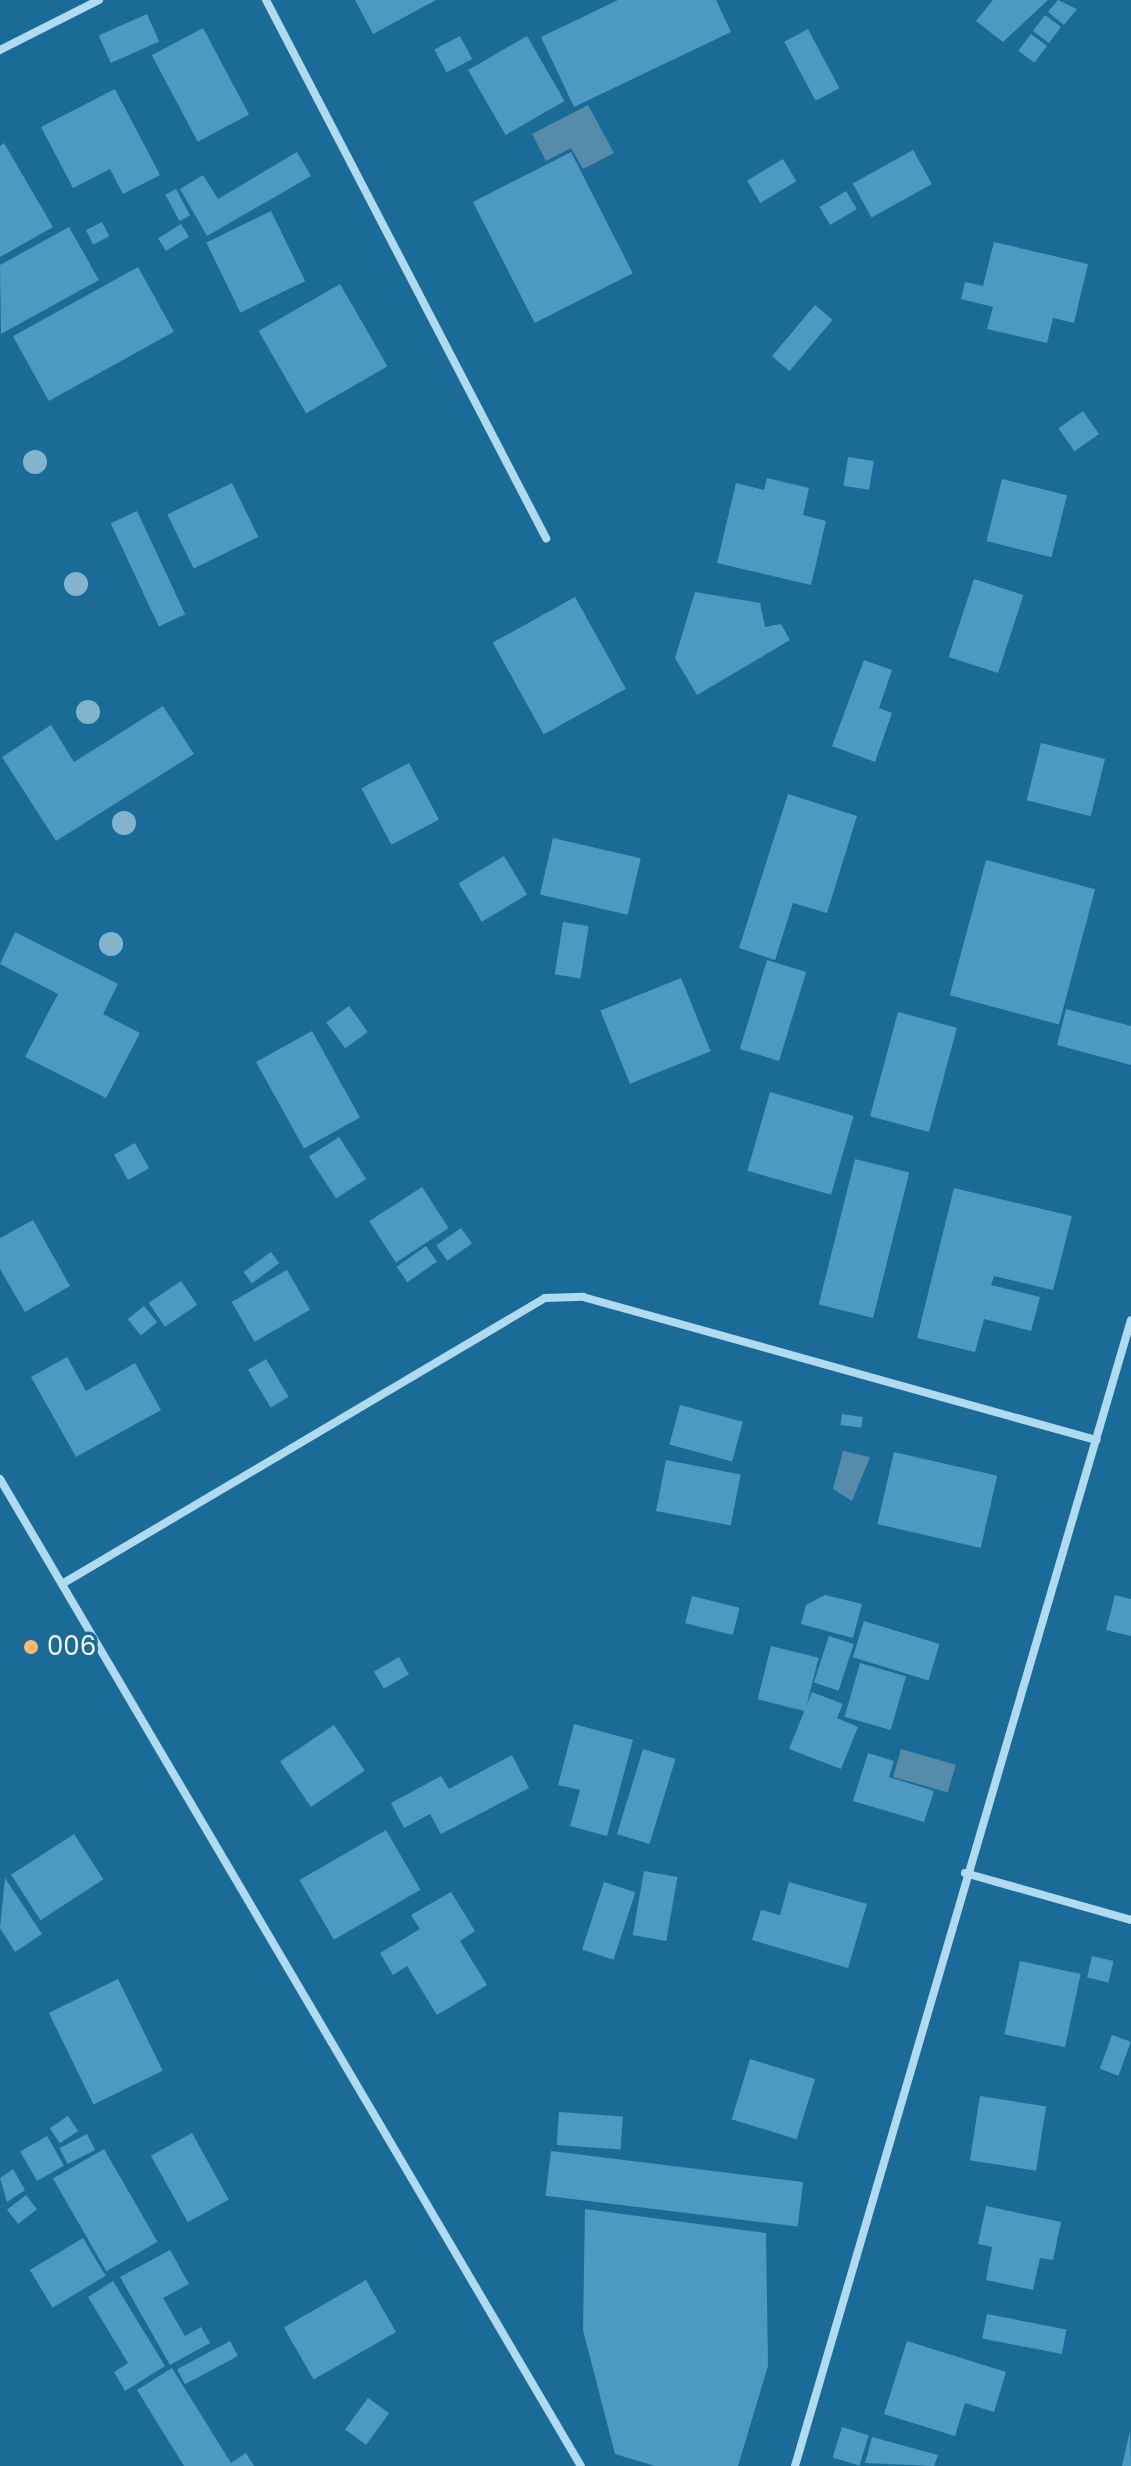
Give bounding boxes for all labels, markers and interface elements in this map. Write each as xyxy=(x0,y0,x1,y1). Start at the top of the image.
place label: 006 xyxy=(47,1631,96,1663)
marker: 006 xyxy=(22,1638,40,1656)

